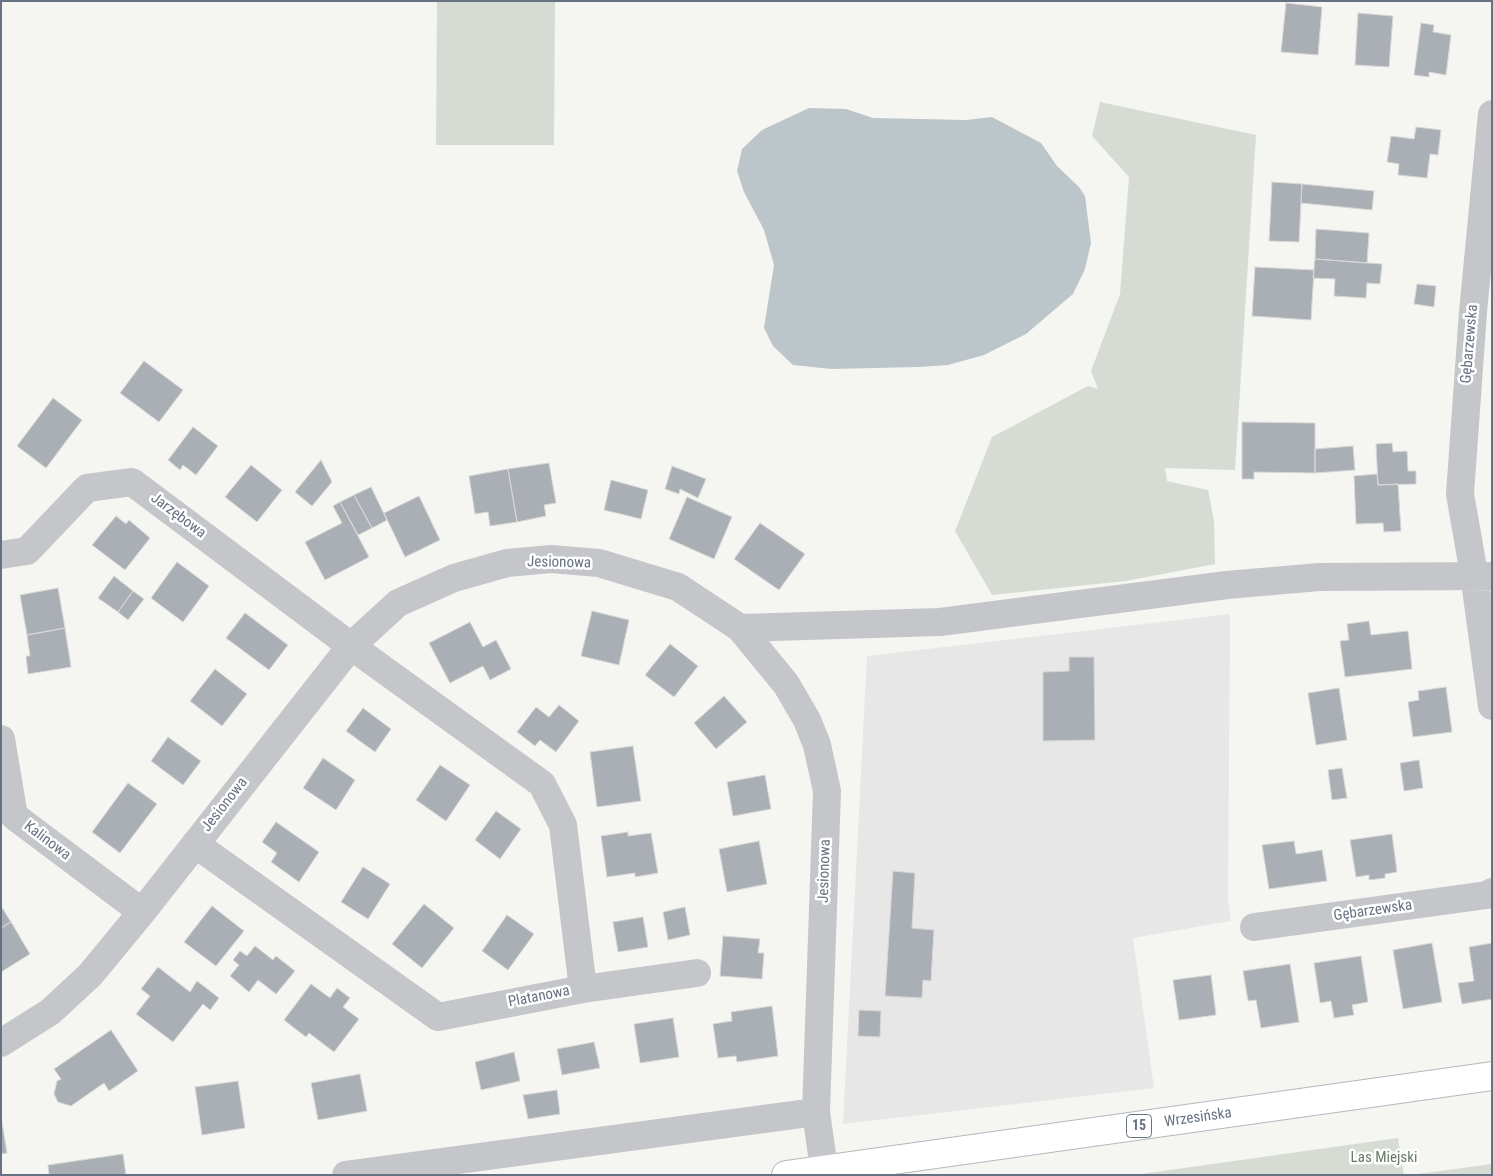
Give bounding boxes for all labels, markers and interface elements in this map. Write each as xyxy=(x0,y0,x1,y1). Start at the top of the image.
street label: Gębarzewska xyxy=(1458,304,1482,384)
street label: Jarzębowa xyxy=(147,489,209,543)
street label: Jesionowa xyxy=(527,553,591,573)
street label: Jesionowa xyxy=(198,774,252,836)
street label: Kalinowa xyxy=(20,818,74,864)
street label: Jesionowa xyxy=(815,839,835,903)
street label: Gębarzewska xyxy=(1333,897,1413,925)
street label: Platanowa xyxy=(507,982,571,1012)
street label: Wrzesińska xyxy=(1163,1104,1233,1132)
road number: 15 xyxy=(1126,1114,1152,1138)
park label: Las Miejski xyxy=(1351,1149,1417,1167)

